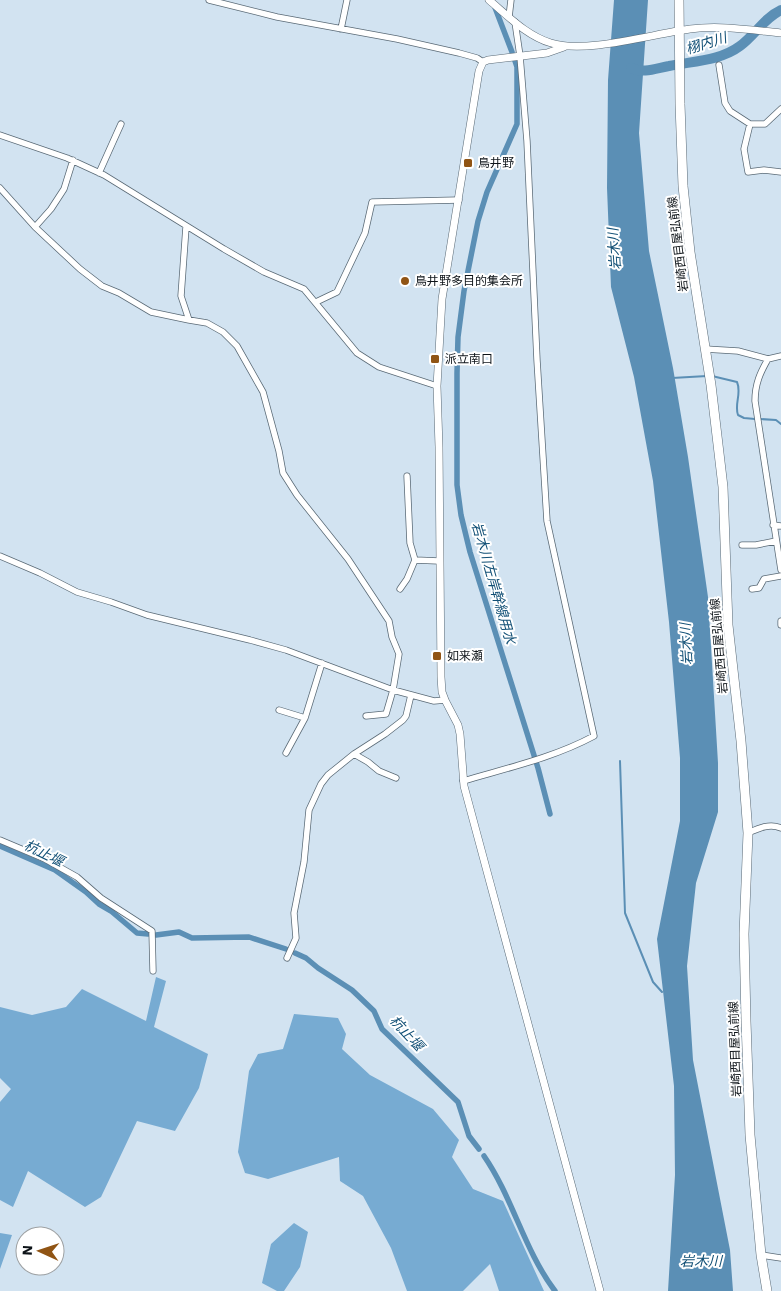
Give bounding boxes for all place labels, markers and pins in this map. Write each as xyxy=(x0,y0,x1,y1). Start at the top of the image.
place label: 鳥井野 xyxy=(478,156,514,170)
marker: 鳥井野 xyxy=(462,157,474,169)
place label: 鳥井野多目的集会所 xyxy=(415,274,523,288)
marker: 鳥井野多目的集会所 xyxy=(399,275,411,287)
place label: 派立南口 xyxy=(445,352,493,366)
marker: 派立南口 xyxy=(429,353,441,365)
place label: 如来瀬 xyxy=(447,649,483,663)
marker: 如来瀬 xyxy=(431,650,443,662)

